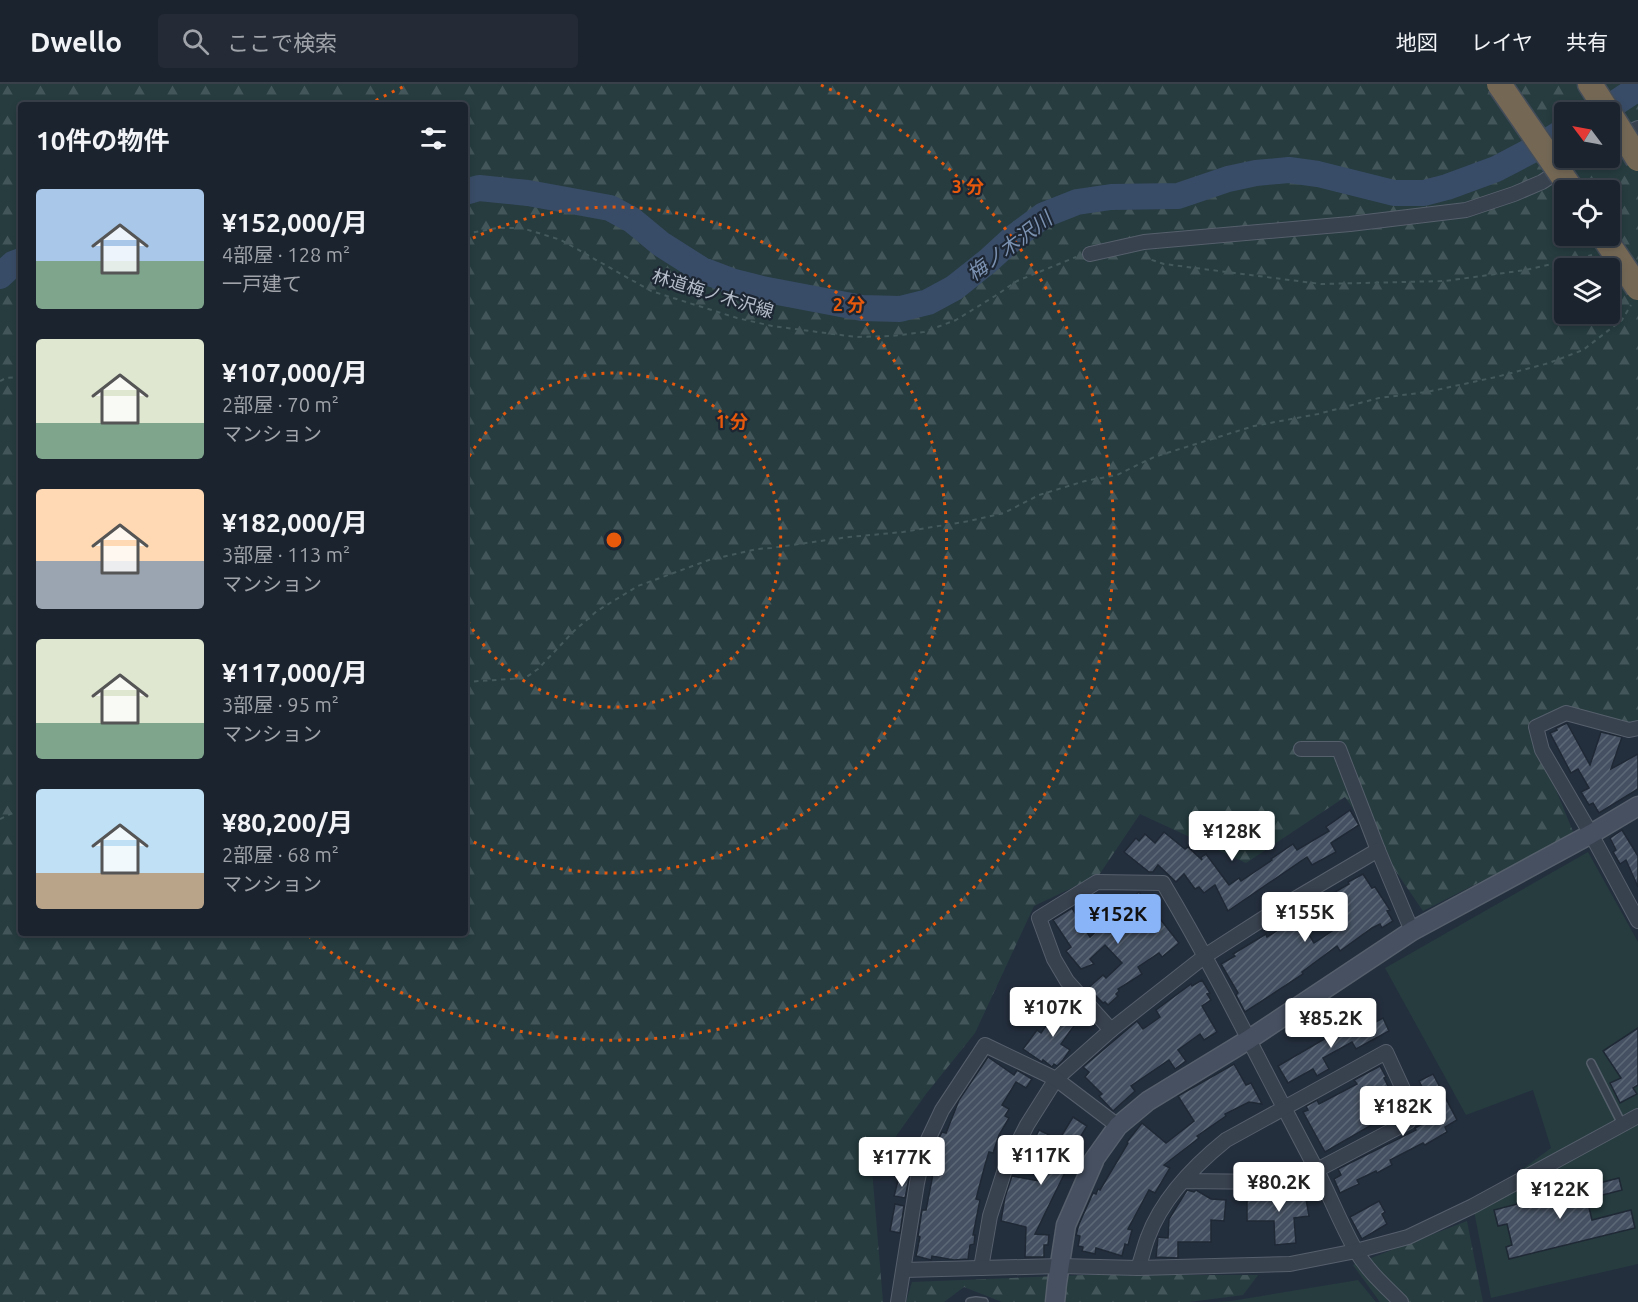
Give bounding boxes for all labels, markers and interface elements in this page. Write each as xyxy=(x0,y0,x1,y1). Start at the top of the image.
search box xyxy=(158,14,578,68)
icon: search xyxy=(179,25,212,58)
text: Dwello xyxy=(30,26,122,57)
text: ここで検索 xyxy=(227,30,337,55)
text: 地図 xyxy=(1396,30,1438,54)
text: レイヤ xyxy=(1471,30,1533,54)
text: 共有 xyxy=(1566,30,1608,54)
north arrow xyxy=(1554,102,1620,168)
map controls xyxy=(1554,102,1620,324)
icon: filters xyxy=(417,122,450,155)
text: 10件の物件 xyxy=(36,126,169,155)
text: 3 分 xyxy=(952,176,984,196)
button: locate xyxy=(1554,180,1620,246)
water label: 梅ノ木沢川 xyxy=(962,206,1057,285)
text: ¥152,000/月 xyxy=(222,208,368,237)
icon: home xyxy=(84,213,156,285)
text: 4部屋 · 128 m² xyxy=(222,243,350,266)
button: layers xyxy=(1554,258,1620,324)
street label: 林道梅ノ木沢線 xyxy=(650,265,776,321)
text: 一戸建て xyxy=(222,272,302,295)
text: 2 分 xyxy=(833,294,865,314)
text: ¥107,000/月 xyxy=(222,358,368,387)
icon: home xyxy=(84,363,156,435)
text: 2部屋 · 70 m² xyxy=(222,393,339,416)
text: 1 分 xyxy=(716,411,748,431)
text: マンション xyxy=(222,422,322,445)
text: ¥182,000/月 xyxy=(222,508,368,537)
icon: home xyxy=(84,513,156,585)
centre of rings xyxy=(604,530,624,550)
text: 3部屋 · 113 m² xyxy=(222,543,350,566)
text: マンション xyxy=(222,572,322,595)
text: ¥117,000/月 xyxy=(222,658,368,687)
icon: home xyxy=(84,663,156,735)
text: 3部屋 · 95 m² xyxy=(222,693,339,716)
text: マンション xyxy=(222,722,322,745)
text: ¥80,200/月 xyxy=(222,808,353,837)
pin: ¥128K xyxy=(1190,811,1274,862)
icon: home xyxy=(84,813,156,885)
text: ¥128K xyxy=(1203,819,1261,842)
text: 2部屋 · 68 m² xyxy=(222,843,339,866)
text: マンション xyxy=(222,872,322,895)
pin: ¥155K xyxy=(1263,892,1347,943)
pin: ¥152K xyxy=(1076,894,1160,945)
text: ¥155K xyxy=(1276,900,1334,923)
text: ¥152K xyxy=(1089,902,1147,925)
pin: ¥107K xyxy=(1011,987,1095,1038)
text: ¥107K xyxy=(1024,995,1082,1018)
pin: ¥85.2K xyxy=(1282,998,1380,1049)
text: ¥85.2K xyxy=(1299,1006,1363,1029)
pin: ¥182K xyxy=(1361,1086,1445,1137)
text: ¥182K xyxy=(1374,1094,1432,1117)
pin: ¥117K xyxy=(999,1135,1083,1186)
pin: ¥177K xyxy=(860,1137,944,1188)
text: ¥117K xyxy=(1012,1143,1070,1166)
text: ¥177K xyxy=(873,1145,931,1168)
pin: ¥80.2K xyxy=(1230,1162,1328,1213)
pin: ¥122K xyxy=(1518,1169,1602,1220)
text: ¥80.2K xyxy=(1247,1170,1311,1193)
text: ¥122K xyxy=(1531,1177,1589,1200)

